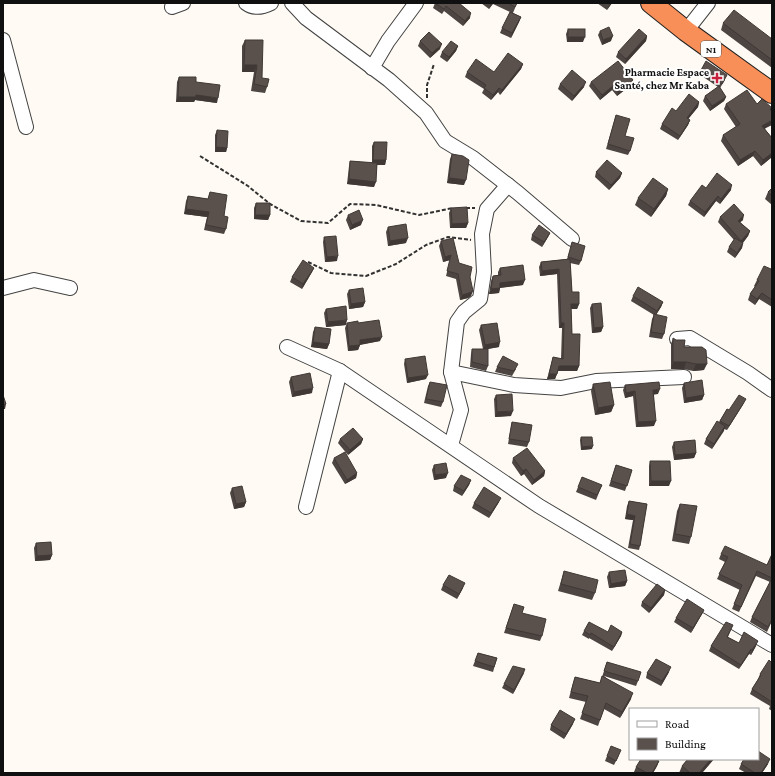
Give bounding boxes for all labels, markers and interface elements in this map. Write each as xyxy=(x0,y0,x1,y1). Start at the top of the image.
road number: N1 xyxy=(701,41,721,57)
place label: Pharmacie Espace Santé, chez Mr Kaba xyxy=(615,66,710,92)
marker: Pharmacie Espace Santé, chez Mr Kaba xyxy=(712,73,722,83)
legend xyxy=(629,708,759,760)
text: Road xyxy=(665,717,690,731)
text: Building xyxy=(665,737,706,751)

